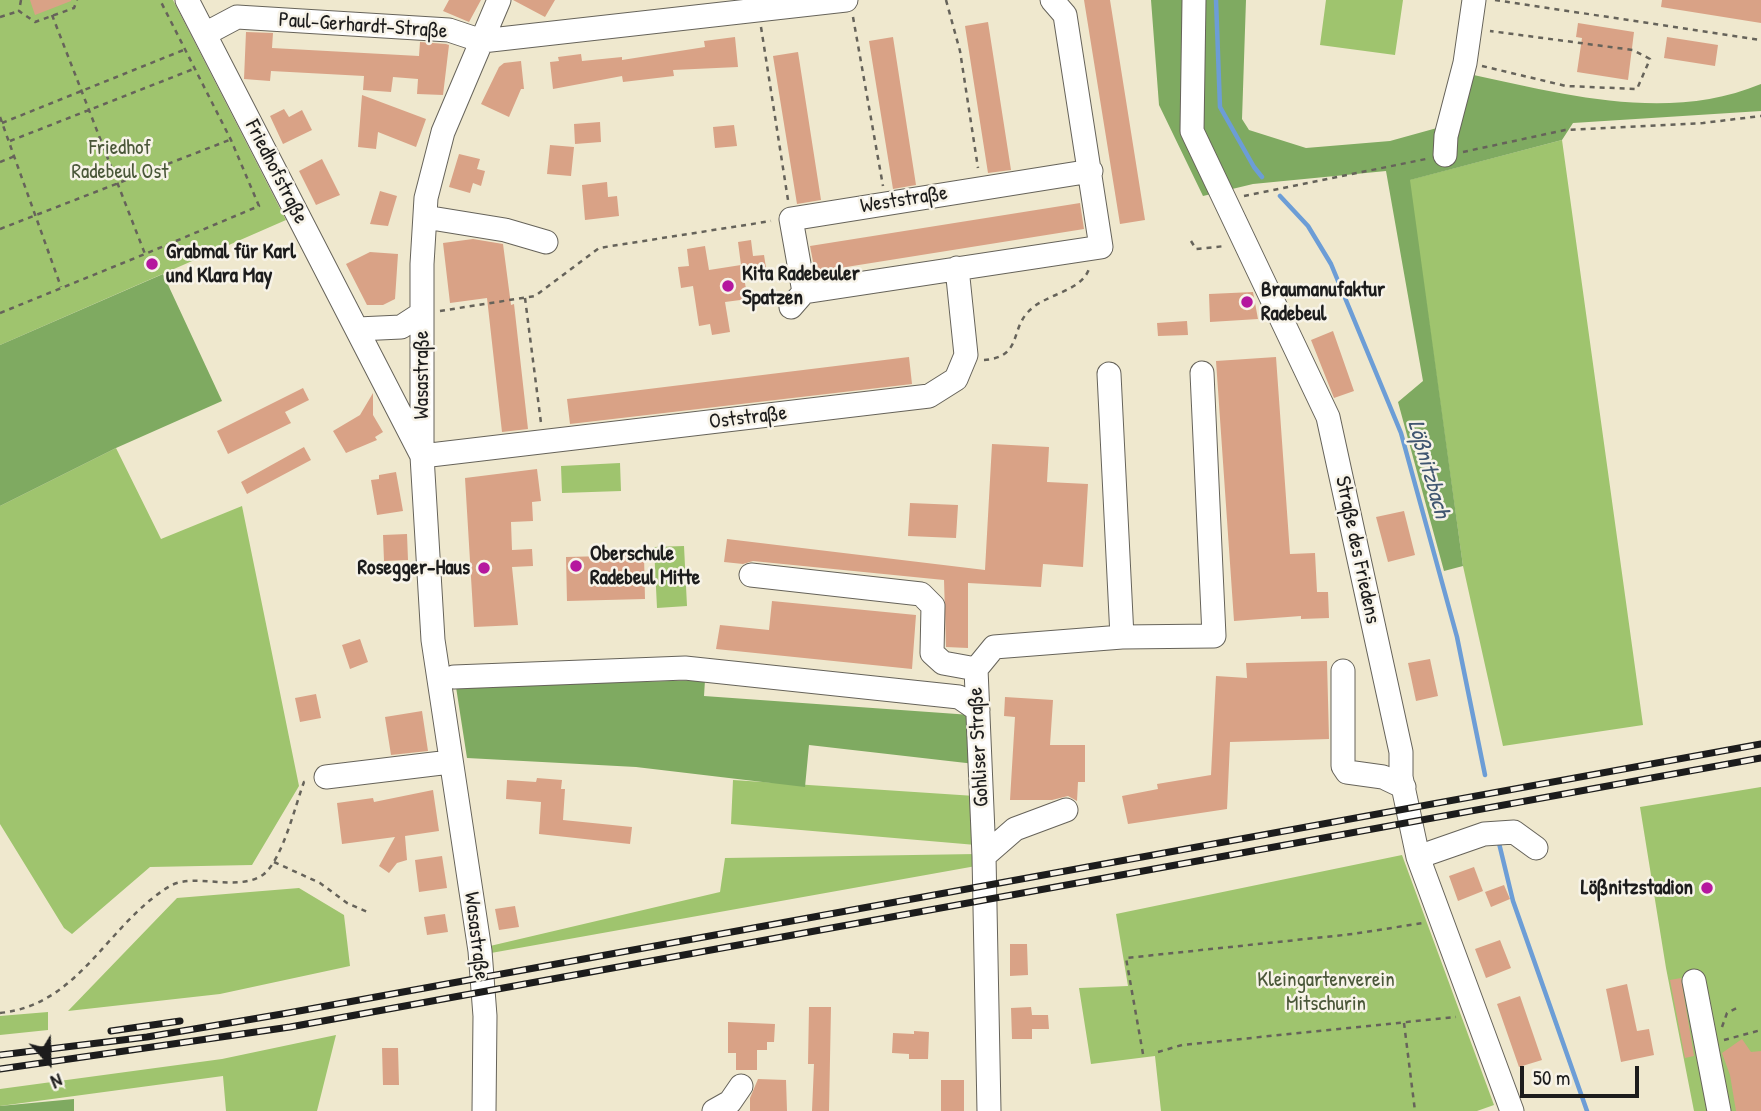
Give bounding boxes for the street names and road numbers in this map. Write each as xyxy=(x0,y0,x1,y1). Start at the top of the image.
street label: Paul-Gerhardt-Straße xyxy=(278,8,448,44)
street label: Friedhofstraße xyxy=(239,116,313,228)
street label: Weststraße xyxy=(859,181,949,219)
street label: Wasastraße xyxy=(409,331,435,419)
street label: Oststraße xyxy=(708,401,788,435)
street label: Straße des Friedens xyxy=(1329,474,1385,626)
street label: Gohliser Straße xyxy=(963,687,995,807)
street label: Wasastraße xyxy=(458,891,494,981)

